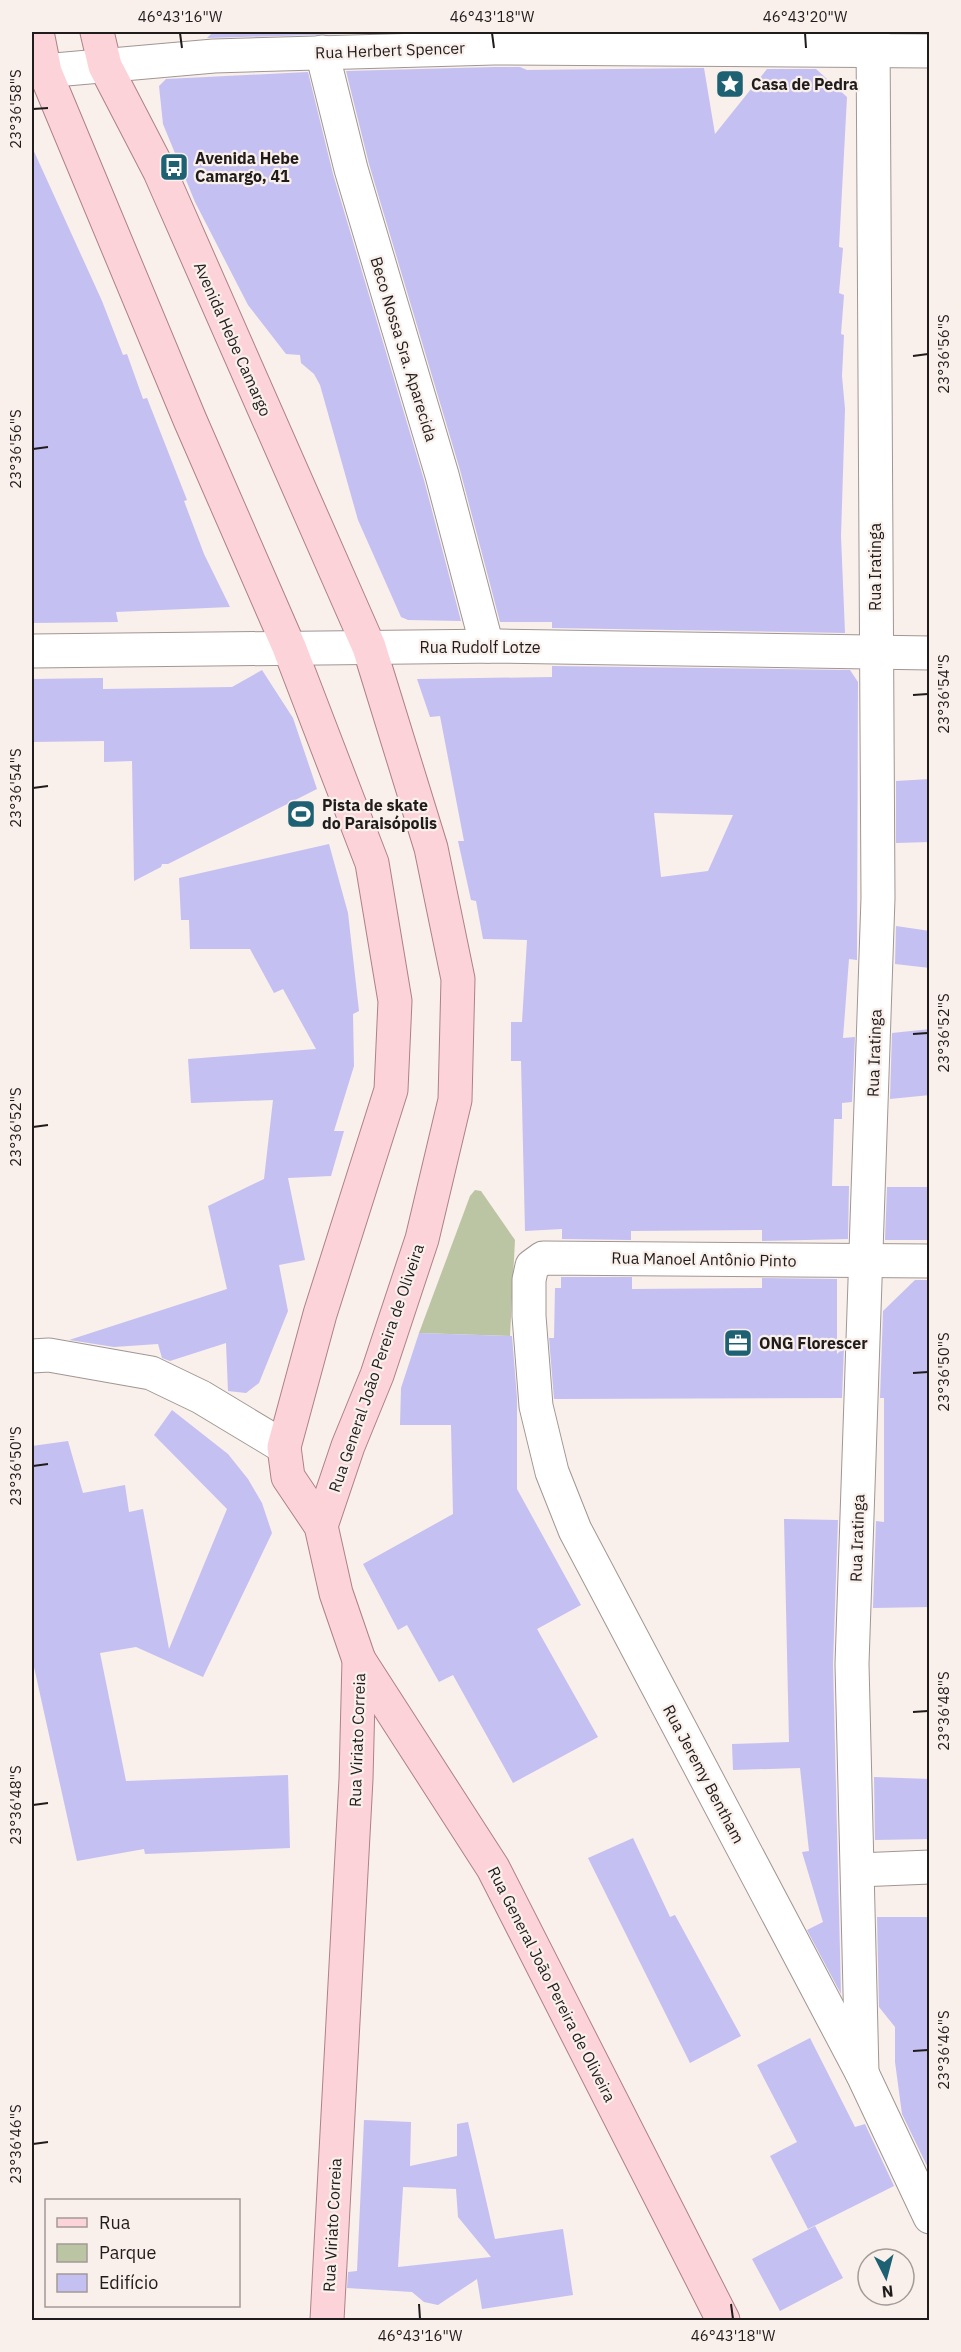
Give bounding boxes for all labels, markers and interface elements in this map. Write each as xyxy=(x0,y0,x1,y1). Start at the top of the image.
text: 46°43'16"W xyxy=(138,7,223,26)
text: 46°43'18"W xyxy=(450,7,535,26)
text: 46°43'20"W xyxy=(763,7,848,26)
street label: Rua Herbert Spencer xyxy=(315,37,465,63)
place icon: Casa de Pedra xyxy=(714,68,746,100)
text: 23°36'58"S xyxy=(6,69,25,149)
place label: Casa de Pedra xyxy=(751,74,858,94)
place label: Avenida Hebe Camargo, 41 xyxy=(195,148,299,186)
bus stop icon: Avenida Hebe Camargo, 41 xyxy=(158,151,190,183)
street label: Beco Nossa Sra. Aparecida xyxy=(366,254,442,444)
street label: Avenida Hebe Camargo xyxy=(190,259,276,419)
text: 23°36'56"S xyxy=(934,314,953,394)
text: 23°36'56"S xyxy=(6,409,25,489)
street label: Rua Iratinga xyxy=(865,523,885,611)
street label: Rua Rudolf Lotze xyxy=(419,637,541,657)
text: 23°36'54"S xyxy=(934,654,953,734)
text: 23°36'54"S xyxy=(6,748,25,828)
place label: Pista de skate do Paraisópolis xyxy=(322,795,437,833)
sports icon: Pista de skate do Paraisópolis xyxy=(285,798,317,830)
text: 23°36'52"S xyxy=(934,993,953,1073)
street label: Rua Iratinga xyxy=(862,1008,886,1097)
text: 23°36'52"S xyxy=(6,1087,25,1167)
street label: Rua General João Pereira de Oliveira xyxy=(324,1241,428,1495)
street label: Rua Manoel Antônio Pinto xyxy=(611,1247,797,1271)
office icon: ONG Florescer xyxy=(722,1327,754,1359)
text: 23°36'50"S xyxy=(934,1332,953,1412)
place label: ONG Florescer xyxy=(759,1333,868,1353)
text: 23°36'50"S xyxy=(6,1426,25,1506)
street label: Rua Iratinga xyxy=(845,1493,869,1582)
text: 23°36'48"S xyxy=(934,1671,953,1751)
street label: Rua Viriato Correia xyxy=(345,1672,369,1807)
street label: Rua Jeremy Bentham xyxy=(659,1701,749,1847)
text: 23°36'48"S xyxy=(6,1765,25,1845)
street label: Rua General João Pereira de Oliveira xyxy=(484,1863,620,2105)
text: 23°36'46"S xyxy=(934,2010,953,2090)
text: 23°36'46"S xyxy=(6,2104,25,2184)
street label: Rua Viriato Correia xyxy=(319,2157,346,2292)
legend xyxy=(45,2199,240,2307)
text: Rua xyxy=(99,2211,131,2234)
text: Parque xyxy=(99,2241,157,2264)
north arrow xyxy=(856,2247,916,2307)
text: Edifício xyxy=(99,2271,158,2294)
text: N xyxy=(881,2281,894,2302)
text: 46°43'16"W xyxy=(378,2326,463,2345)
text: 46°43'18"W xyxy=(691,2326,776,2345)

